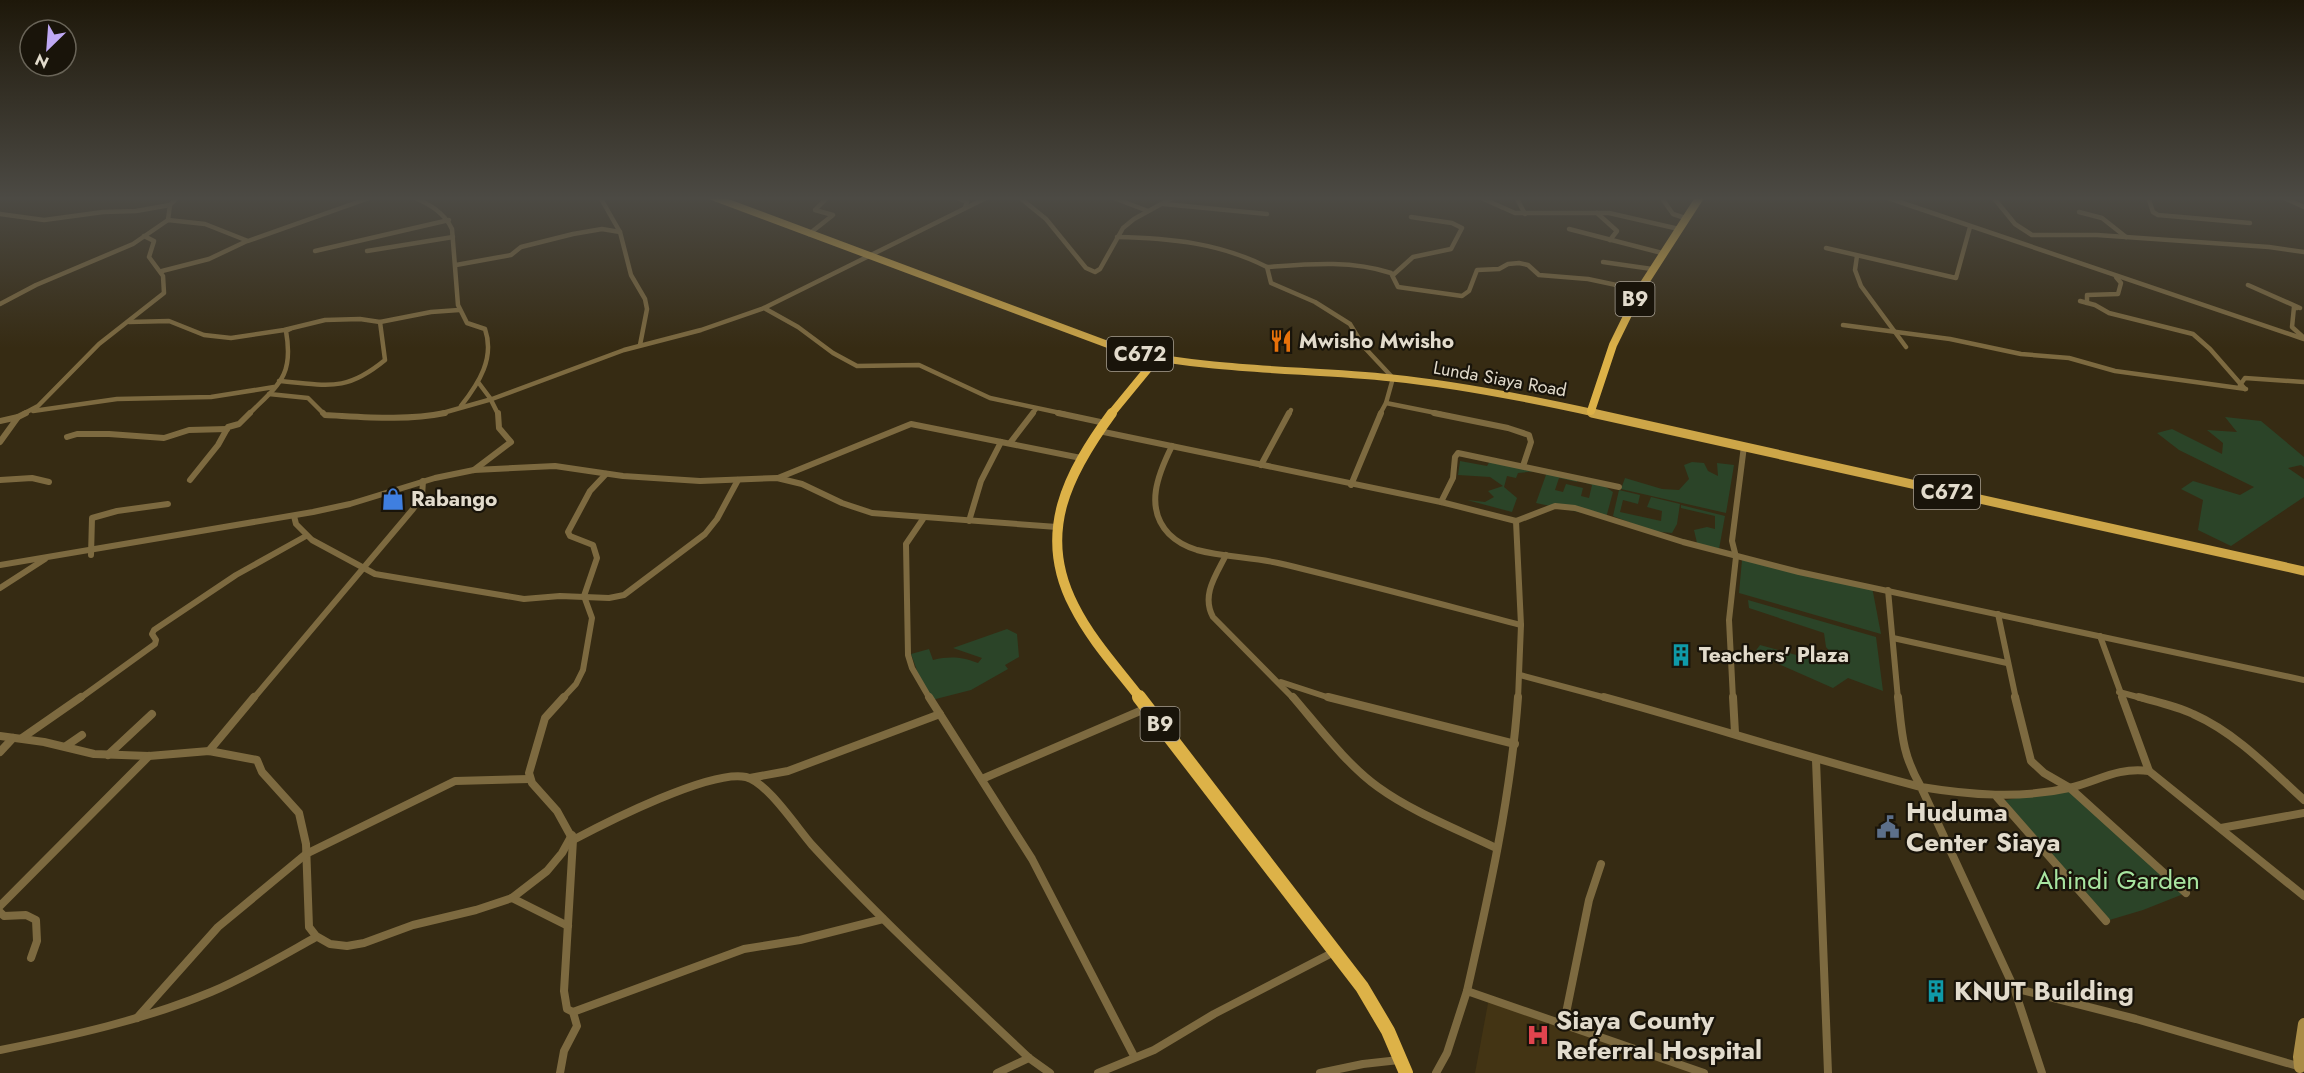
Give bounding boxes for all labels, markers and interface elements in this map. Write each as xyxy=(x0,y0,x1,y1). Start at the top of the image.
north arrow xyxy=(18,18,78,78)
text: N xyxy=(31,48,52,74)
road number: B9 xyxy=(1616,282,1654,316)
place label: Mwisho Mwisho xyxy=(1299,326,1454,356)
restaurant icon: Mwisho Mwisho xyxy=(1268,328,1294,354)
road number: C672 xyxy=(1107,337,1173,371)
street label: Lunda Siaya Road xyxy=(1431,354,1569,404)
road number: C672 xyxy=(1914,475,1980,509)
place label: Rabango xyxy=(411,484,497,514)
shop icon: Rabango xyxy=(380,486,406,512)
place label: Teachers' Plaza xyxy=(1699,640,1849,670)
building icon: Teachers' Plaza xyxy=(1668,642,1694,668)
road number: B9 xyxy=(1140,707,1180,741)
place label: Huduma Center Siaya xyxy=(1906,793,2061,861)
public building icon: Huduma Center Siaya xyxy=(1875,814,1901,840)
park label: Ahindi Garden xyxy=(2036,861,2200,899)
place label: KNUT Building xyxy=(1954,972,2134,1010)
building icon: KNUT Building xyxy=(1923,978,1949,1004)
place label: Siaya County Referral Hospital xyxy=(1556,1001,1762,1069)
hospital icon: Siaya County Referral Hospital xyxy=(1525,1022,1551,1048)

